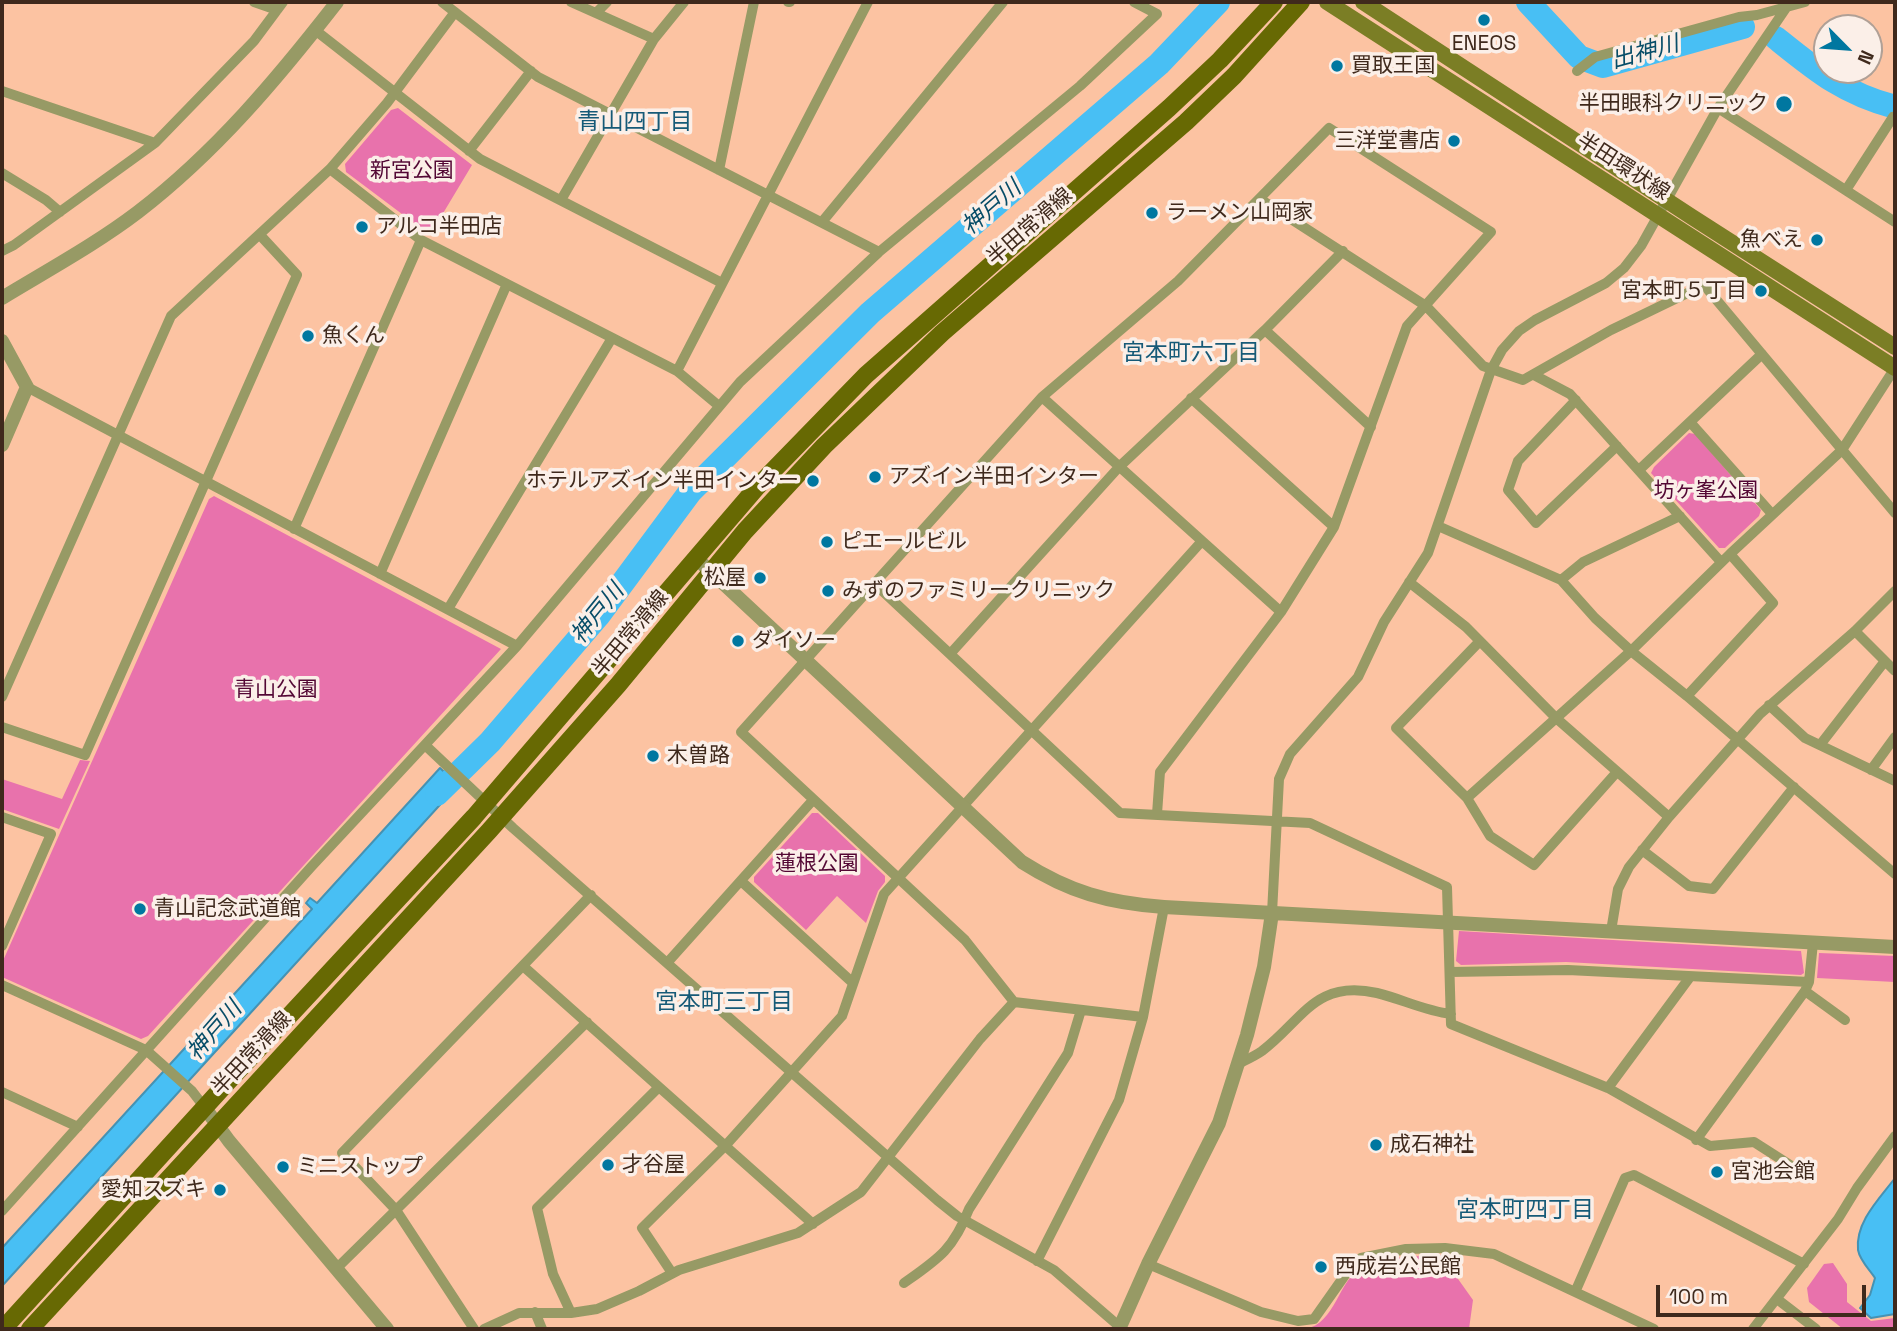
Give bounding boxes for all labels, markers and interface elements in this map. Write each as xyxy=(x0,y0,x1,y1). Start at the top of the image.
marker: ENEOS xyxy=(1476,12,1492,28)
north arrow xyxy=(1813,14,1883,84)
place label: ENEOS xyxy=(1452,31,1516,57)
water label: 出神川 xyxy=(1608,31,1682,75)
text: N xyxy=(1852,46,1880,68)
place label: 買取王国 xyxy=(1351,53,1435,79)
marker: 買取王国 xyxy=(1329,58,1345,74)
place label: 半田眼科クリニック xyxy=(1579,91,1768,117)
marker: 半田眼科クリニック xyxy=(1774,94,1794,114)
district label: 青山四丁目 xyxy=(578,109,692,137)
place label: 三洋堂書店 xyxy=(1335,128,1440,154)
street label: 半田環状線 xyxy=(1572,128,1674,206)
marker: 三洋堂書店 xyxy=(1446,133,1462,149)
park label: 新宮公園 xyxy=(370,158,454,184)
water label: 神戸川 xyxy=(957,175,1027,241)
street label: 半田常滑線 xyxy=(982,183,1078,271)
place label: ラーメン山岡家 xyxy=(1166,200,1313,226)
marker: ラーメン山岡家 xyxy=(1144,205,1160,221)
place label: アルコ半田店 xyxy=(376,214,502,240)
marker: アルコ半田店 xyxy=(354,219,370,235)
place label: 魚べえ xyxy=(1740,227,1803,253)
marker: 魚べえ xyxy=(1809,232,1825,248)
place label: 宮本町５丁目 xyxy=(1621,278,1747,304)
marker: 宮本町５丁目 xyxy=(1753,283,1769,299)
place label: 魚くん xyxy=(322,323,385,349)
marker: 魚くん xyxy=(300,328,316,344)
district label: 宮本町六丁目 xyxy=(1122,340,1260,368)
place label: アズイン半田インター xyxy=(889,464,1099,490)
place label: ホテルアズイン半田インター xyxy=(526,468,799,494)
marker: アズイン半田インター xyxy=(867,469,883,485)
marker: ホテルアズイン半田インター xyxy=(805,473,821,489)
park label: 坊ヶ峯公園 xyxy=(1654,478,1758,504)
place label: ピエールビル xyxy=(841,529,967,555)
marker: ピエールビル xyxy=(819,534,835,550)
place label: 松屋 xyxy=(704,565,746,591)
marker: 松屋 xyxy=(752,570,768,586)
place label: みずのファミリークリニック xyxy=(842,578,1115,604)
water label: 神戸川 xyxy=(566,579,630,649)
marker: みずのファミリークリニック xyxy=(820,583,836,599)
street label: 半田常滑線 xyxy=(588,586,674,682)
place label: ダイソー xyxy=(752,628,836,654)
marker: ダイソー xyxy=(730,633,746,649)
park label: 青山公園 xyxy=(234,677,318,703)
place label: 木曽路 xyxy=(667,743,730,769)
marker: 木曽路 xyxy=(645,748,661,764)
park label: 蓮根公園 xyxy=(775,851,859,877)
place label: 青山記念武道館 xyxy=(154,896,301,922)
marker: 青山記念武道館 xyxy=(132,901,148,917)
district label: 宮本町三丁目 xyxy=(655,989,793,1017)
water label: 神戸川 xyxy=(182,996,248,1066)
street label: 半田常滑線 xyxy=(207,1007,297,1101)
place label: 成石神社 xyxy=(1390,1132,1474,1158)
marker: 成石神社 xyxy=(1368,1137,1384,1153)
place label: 才谷屋 xyxy=(622,1152,685,1178)
place label: ミニストップ xyxy=(297,1154,423,1180)
marker: 才谷屋 xyxy=(600,1157,616,1173)
marker: ミニストップ xyxy=(275,1159,291,1175)
place label: 宮池会館 xyxy=(1731,1159,1815,1185)
marker: 宮池会館 xyxy=(1709,1164,1725,1180)
place label: 愛知スズキ xyxy=(101,1177,206,1203)
marker: 愛知スズキ xyxy=(212,1182,228,1198)
district label: 宮本町四丁目 xyxy=(1456,1197,1594,1225)
place label: 西成岩公民館 xyxy=(1335,1254,1461,1280)
marker: 西成岩公民館 xyxy=(1313,1259,1329,1275)
scale bar xyxy=(1659,1272,1869,1316)
text: 100 m xyxy=(1669,1283,1728,1310)

